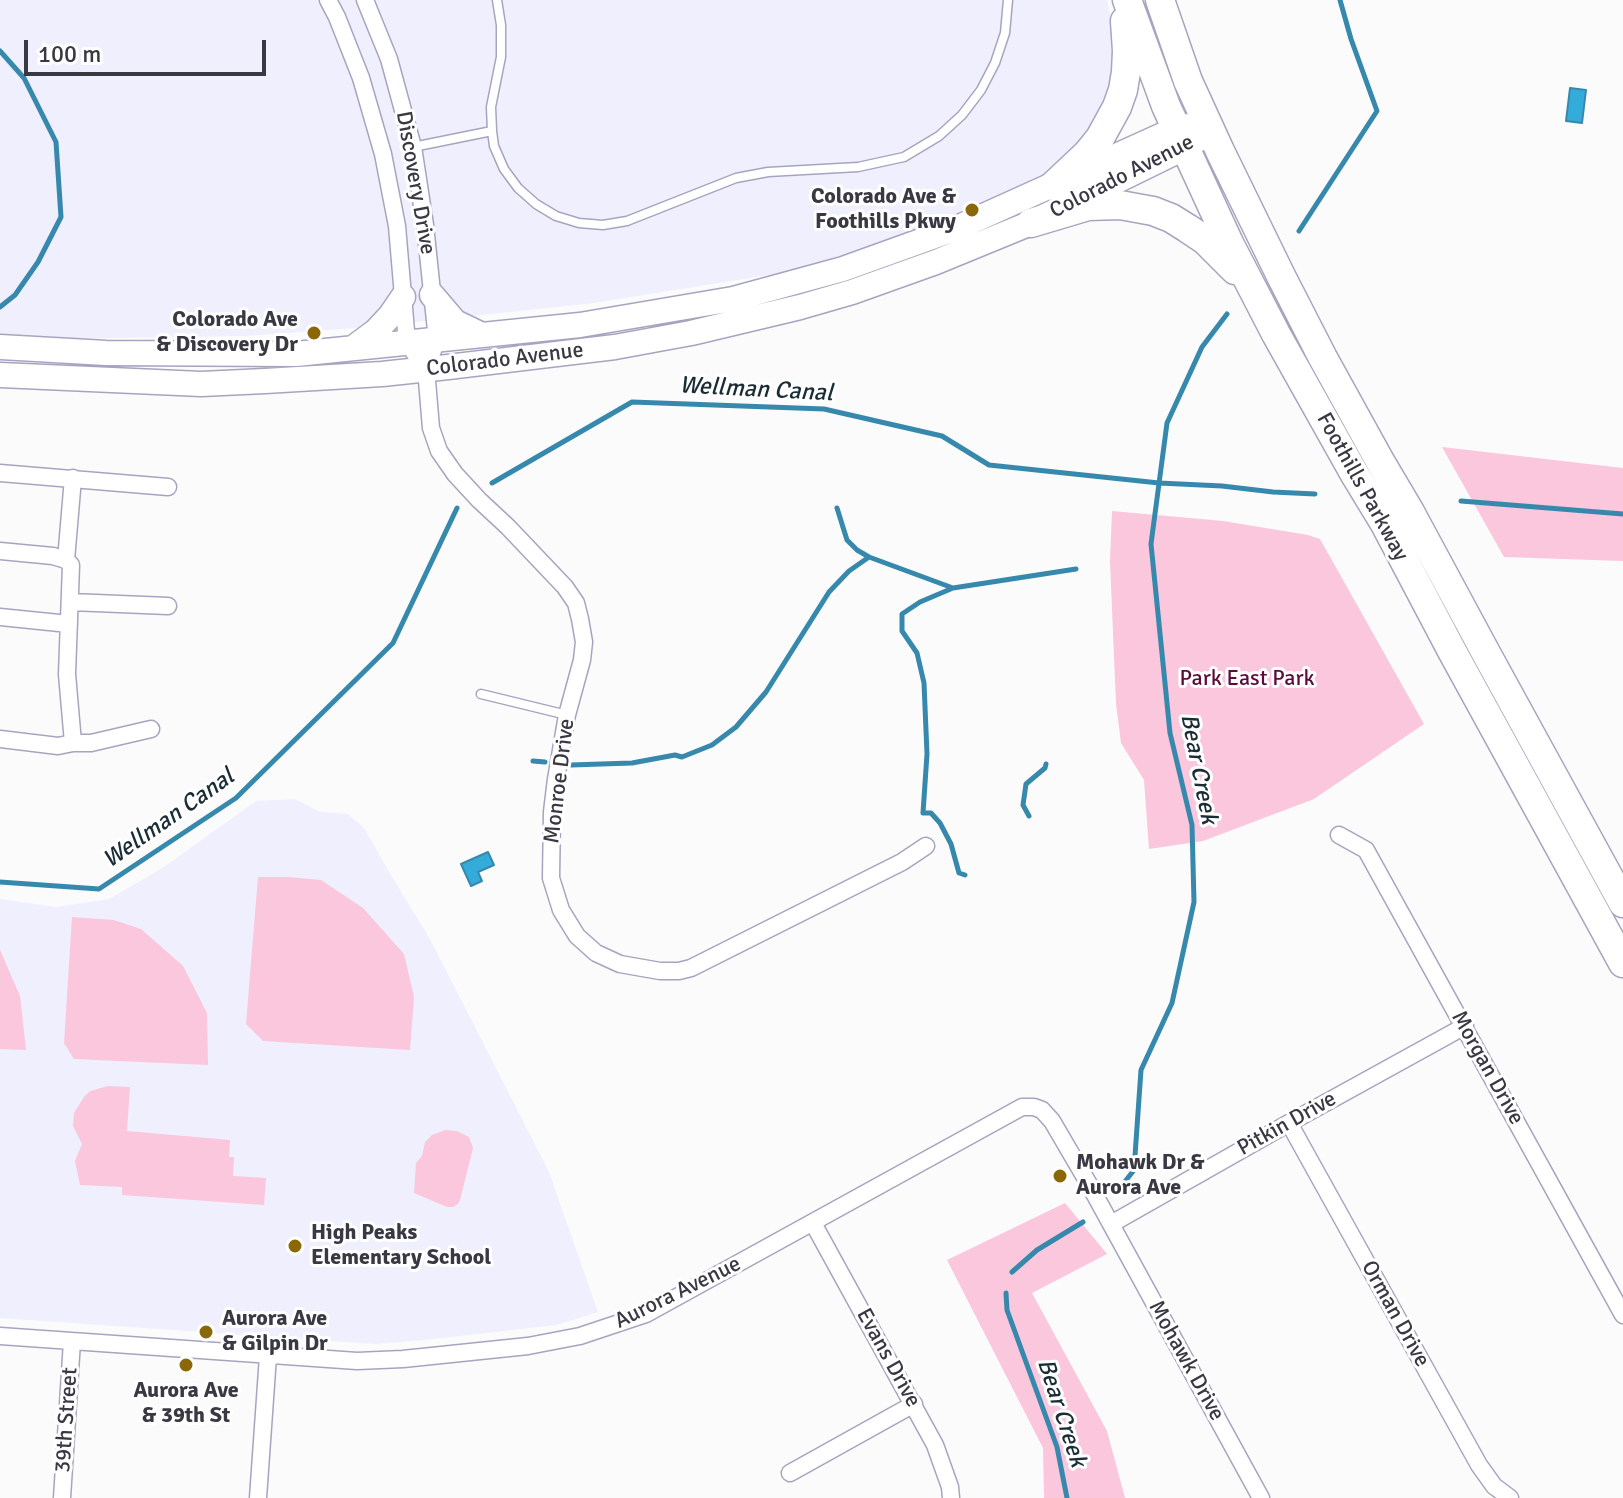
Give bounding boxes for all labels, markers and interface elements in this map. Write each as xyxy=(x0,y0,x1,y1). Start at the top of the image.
scale bar xyxy=(28,24,270,74)
text: 100 m xyxy=(38,39,101,69)
street label: Discovery Drive xyxy=(389,109,441,257)
street label: Colorado Avenue xyxy=(1046,129,1198,225)
place label: Colorado Ave & Foothills Pkwy xyxy=(811,184,956,236)
marker: Colorado Ave & Foothills Pkwy xyxy=(963,201,981,219)
place label: Colorado Ave & Discovery Dr xyxy=(156,307,298,358)
marker: Colorado Ave & Discovery Dr xyxy=(305,324,323,342)
street label: Colorado Avenue xyxy=(425,337,585,383)
water label: Wellman Canal xyxy=(678,372,834,408)
street label: Foothills Parkway xyxy=(1310,408,1414,566)
park label: Park East Park xyxy=(1179,666,1315,692)
water label: Bear Creek xyxy=(1173,711,1223,827)
street label: Monroe Drive xyxy=(539,717,581,845)
water label: Wellman Canal xyxy=(98,763,240,875)
street label: Morgan Drive xyxy=(1445,1007,1529,1129)
street label: Pitkin Drive xyxy=(1233,1086,1341,1162)
place label: Mohawk Dr & Aurora Ave xyxy=(1076,1150,1205,1202)
marker: Mohawk Dr & Aurora Ave xyxy=(1051,1167,1069,1185)
place label: High Peaks Elementary School xyxy=(311,1220,491,1272)
marker: High Peaks Elementary School xyxy=(286,1237,304,1255)
street label: Aurora Avenue xyxy=(611,1251,745,1335)
street label: Orman Drive xyxy=(1355,1256,1435,1372)
street label: Mohawk Drive xyxy=(1142,1296,1230,1426)
street label: Evans Drive xyxy=(850,1304,926,1412)
place label: Aurora Ave & Gilpin Dr xyxy=(222,1306,328,1358)
marker: Aurora Ave & Gilpin Dr xyxy=(197,1323,215,1341)
water label: Bear Creek xyxy=(1030,1355,1092,1471)
marker: Aurora Ave & 39th St xyxy=(177,1356,195,1374)
street label: 39th Street xyxy=(50,1366,84,1474)
place label: Aurora Ave & 39th St xyxy=(133,1378,239,1430)

